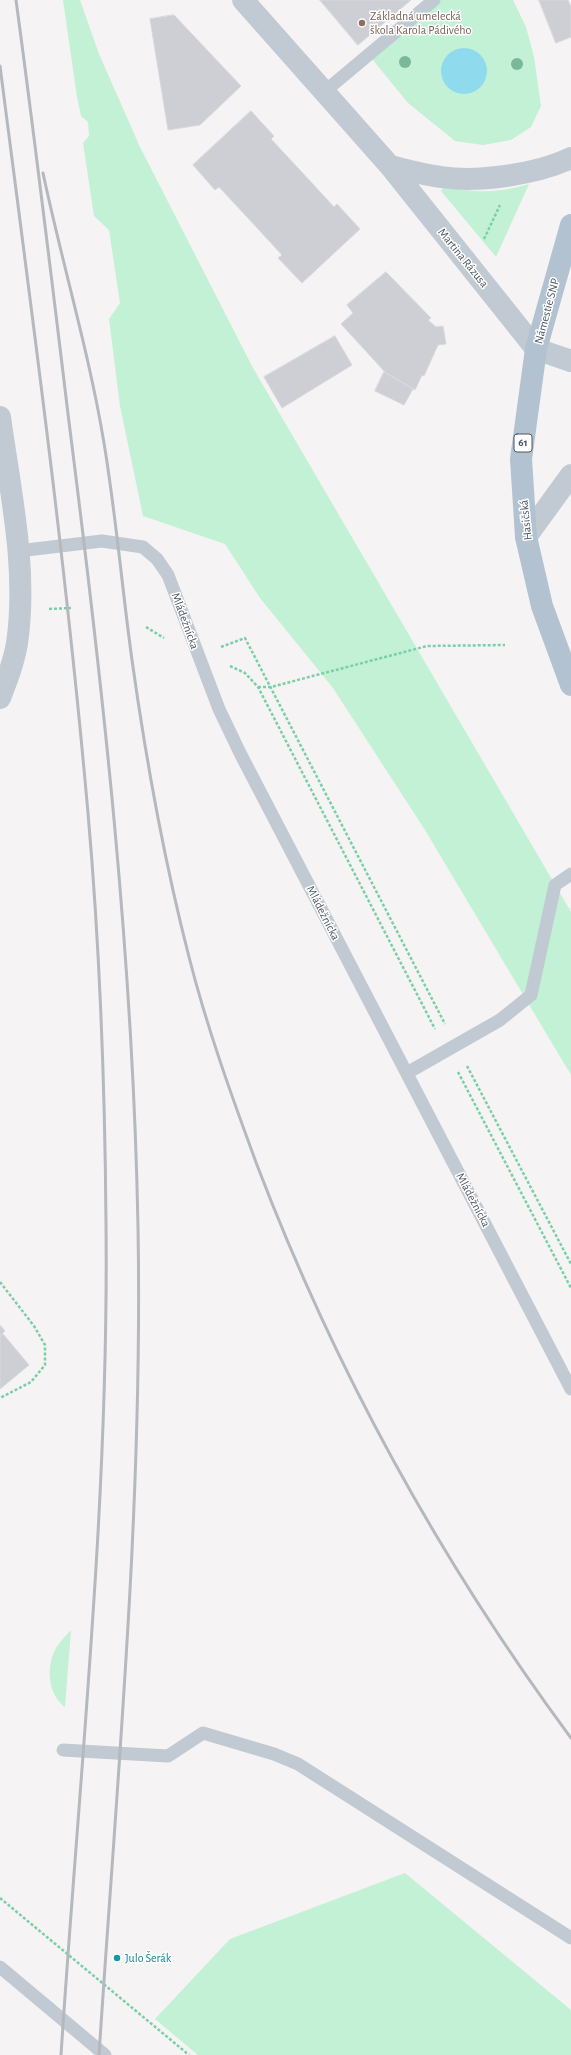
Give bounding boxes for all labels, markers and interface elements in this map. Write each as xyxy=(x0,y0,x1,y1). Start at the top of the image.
place label: Základná umelecká škola Karola Pádivého xyxy=(370,9,471,37)
marker: Základná umelecká škola Karola Pádivého xyxy=(357,18,367,28)
street label: Martina Rázusa xyxy=(435,225,491,291)
street label: Námestie SNP xyxy=(531,277,563,345)
road number: 61 xyxy=(514,434,532,452)
street label: Hasičská xyxy=(517,499,535,541)
street label: Mládežnícka xyxy=(168,591,202,651)
street label: Mládežnícka xyxy=(303,883,343,943)
street label: Mládežnícka xyxy=(453,1171,493,1229)
place label: Julo Šerák xyxy=(125,1951,171,1965)
marker: Julo Šerák xyxy=(112,1953,122,1963)

